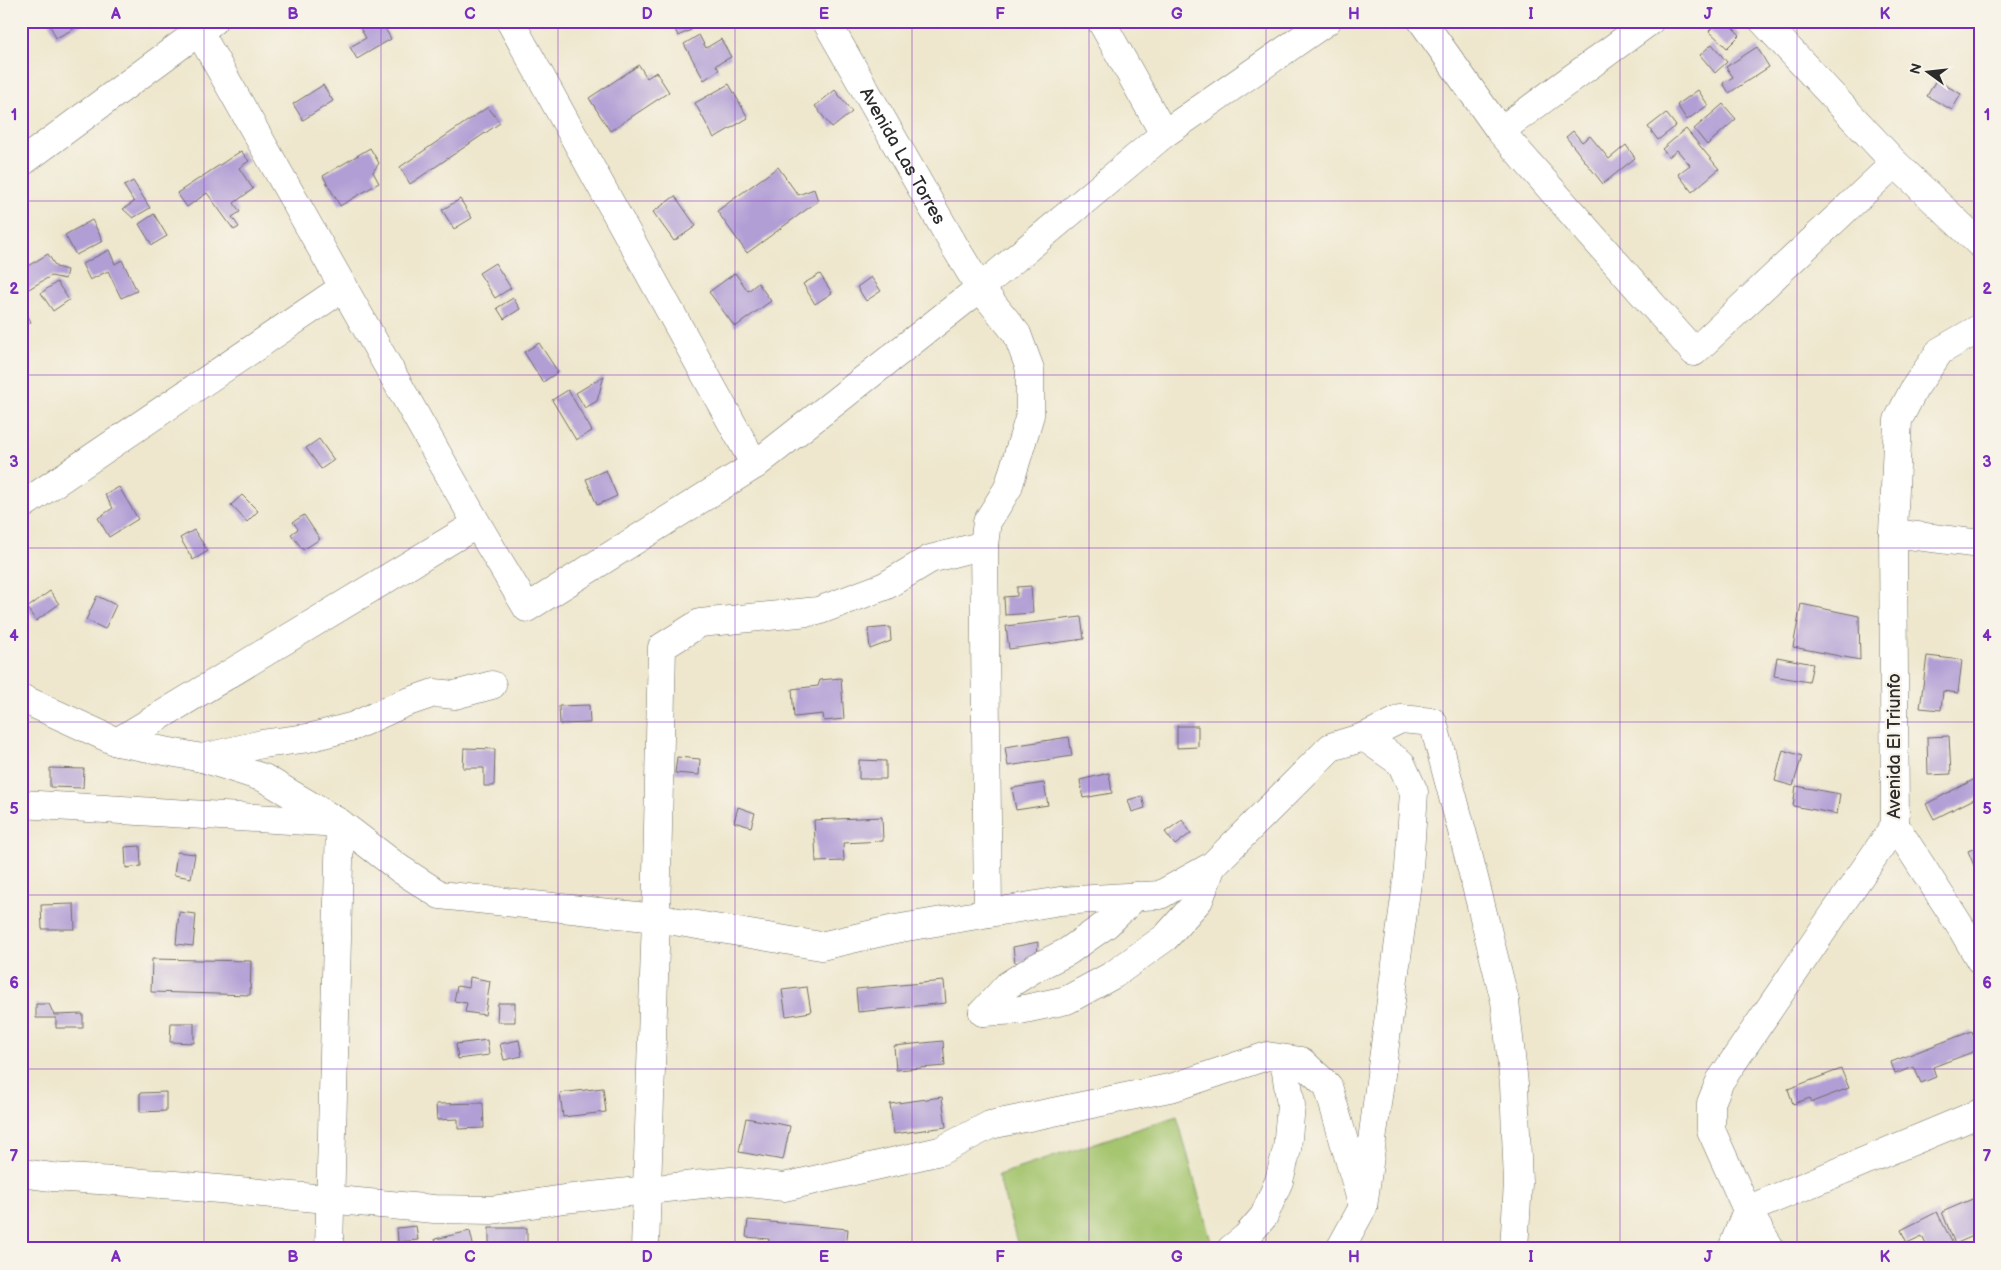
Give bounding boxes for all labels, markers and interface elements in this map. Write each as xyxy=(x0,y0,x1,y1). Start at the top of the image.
text: A xyxy=(110,5,121,24)
text: B xyxy=(287,5,299,24)
text: C xyxy=(464,5,476,24)
text: D xyxy=(641,5,653,24)
text: E xyxy=(819,5,829,24)
text: F xyxy=(995,5,1005,24)
text: G xyxy=(1171,5,1183,24)
text: H xyxy=(1348,5,1360,24)
text: I xyxy=(1528,5,1534,24)
text: J xyxy=(1704,5,1713,24)
text: K xyxy=(1880,5,1891,24)
north arrow xyxy=(1904,48,1954,98)
text: N xyxy=(1906,61,1925,76)
street label: Avenida Las Torres xyxy=(856,83,950,228)
text: 1 xyxy=(11,106,17,125)
text: 1 xyxy=(1984,106,1990,125)
text: 2 xyxy=(9,280,19,299)
text: 2 xyxy=(1982,280,1992,299)
text: 3 xyxy=(9,453,19,472)
text: 3 xyxy=(1982,453,1992,472)
text: 4 xyxy=(9,627,19,646)
text: 4 xyxy=(1982,627,1992,646)
street label: Avenida El Triunfo xyxy=(1884,673,1905,819)
text: 5 xyxy=(9,800,19,819)
text: 5 xyxy=(1982,800,1992,819)
text: 6 xyxy=(9,974,19,993)
text: 6 xyxy=(1982,974,1992,993)
text: 7 xyxy=(10,1147,19,1166)
text: 7 xyxy=(1983,1147,1992,1166)
text: A xyxy=(110,1248,121,1267)
text: B xyxy=(287,1248,299,1267)
text: C xyxy=(464,1248,476,1267)
text: D xyxy=(641,1248,653,1267)
text: E xyxy=(819,1248,829,1267)
text: F xyxy=(995,1248,1005,1267)
text: G xyxy=(1171,1248,1183,1267)
text: H xyxy=(1348,1248,1360,1267)
text: I xyxy=(1528,1248,1534,1267)
text: J xyxy=(1704,1248,1713,1267)
text: K xyxy=(1880,1248,1891,1267)

